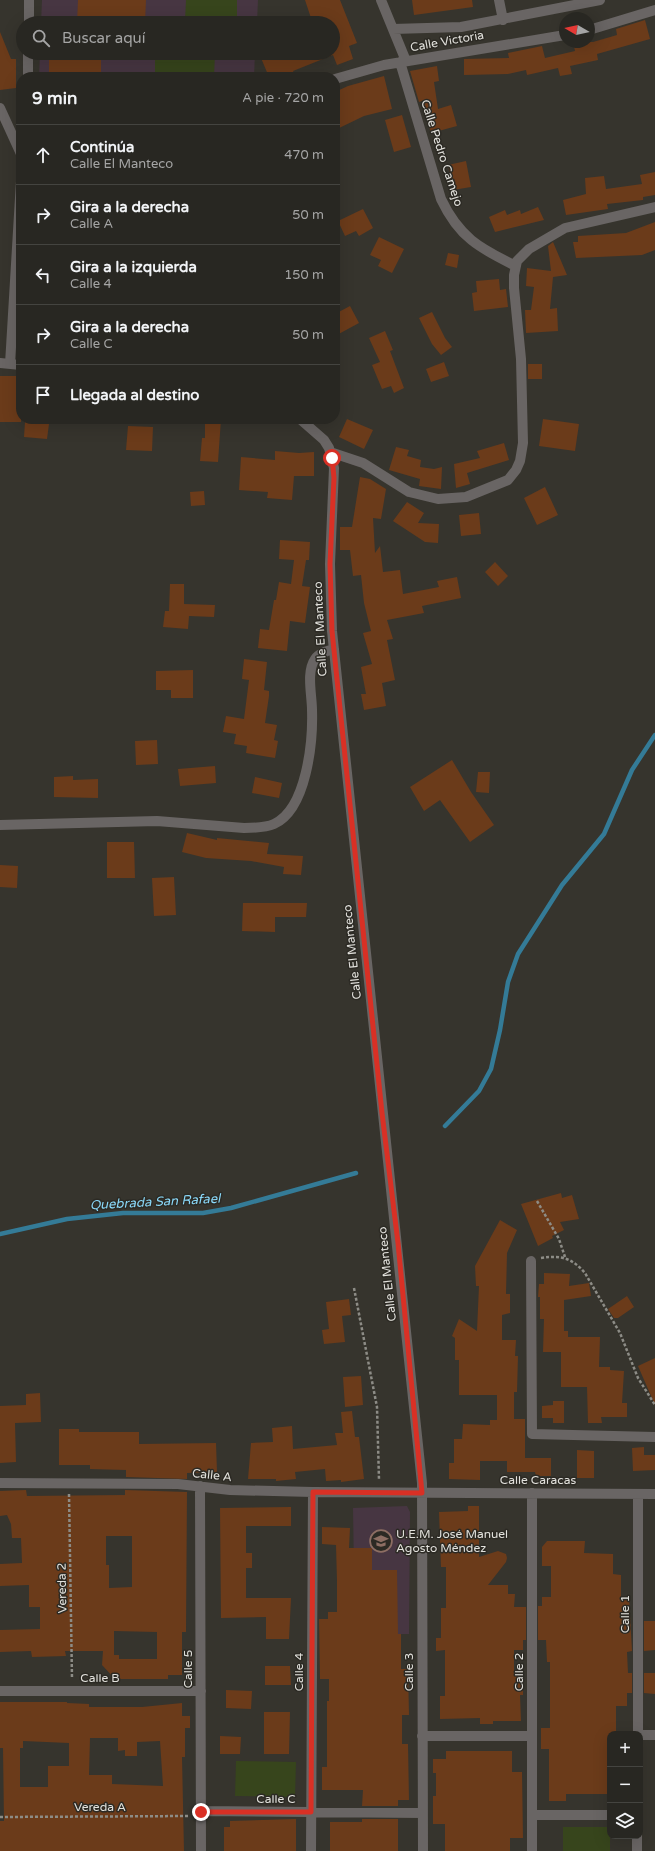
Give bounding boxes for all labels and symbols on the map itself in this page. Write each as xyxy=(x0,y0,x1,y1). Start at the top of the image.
north arrow xyxy=(559,12,595,48)
street label: Calle Victoria xyxy=(409,28,485,54)
street label: Calle Pedro Camejo xyxy=(418,98,466,208)
route start xyxy=(323,449,341,467)
street label: Calle El Manteco xyxy=(311,581,329,677)
street label: Calle El Manteco xyxy=(340,904,364,1000)
water label: Quebrada San Rafael xyxy=(89,1190,222,1213)
street label: Calle El Manteco xyxy=(375,1226,399,1322)
street label: Calle A xyxy=(191,1466,233,1484)
street label: Calle Caracas xyxy=(500,1473,576,1487)
place label: U.E.M. José Manuel Agosto Méndez xyxy=(396,1527,508,1555)
school or university icon: U.E.M. José Manuel Agosto Méndez xyxy=(368,1528,394,1554)
street label: Vereda 2 xyxy=(55,1563,69,1613)
street label: Calle 1 xyxy=(618,1595,632,1633)
street label: Calle 5 xyxy=(181,1650,195,1688)
street label: Calle 4 xyxy=(292,1652,306,1691)
street label: Calle 3 xyxy=(402,1653,416,1691)
street label: Calle 2 xyxy=(512,1653,526,1691)
street label: Calle B xyxy=(80,1671,120,1685)
street label: Calle C xyxy=(256,1792,296,1806)
street label: Vereda A xyxy=(74,1800,126,1814)
route end xyxy=(192,1803,210,1821)

